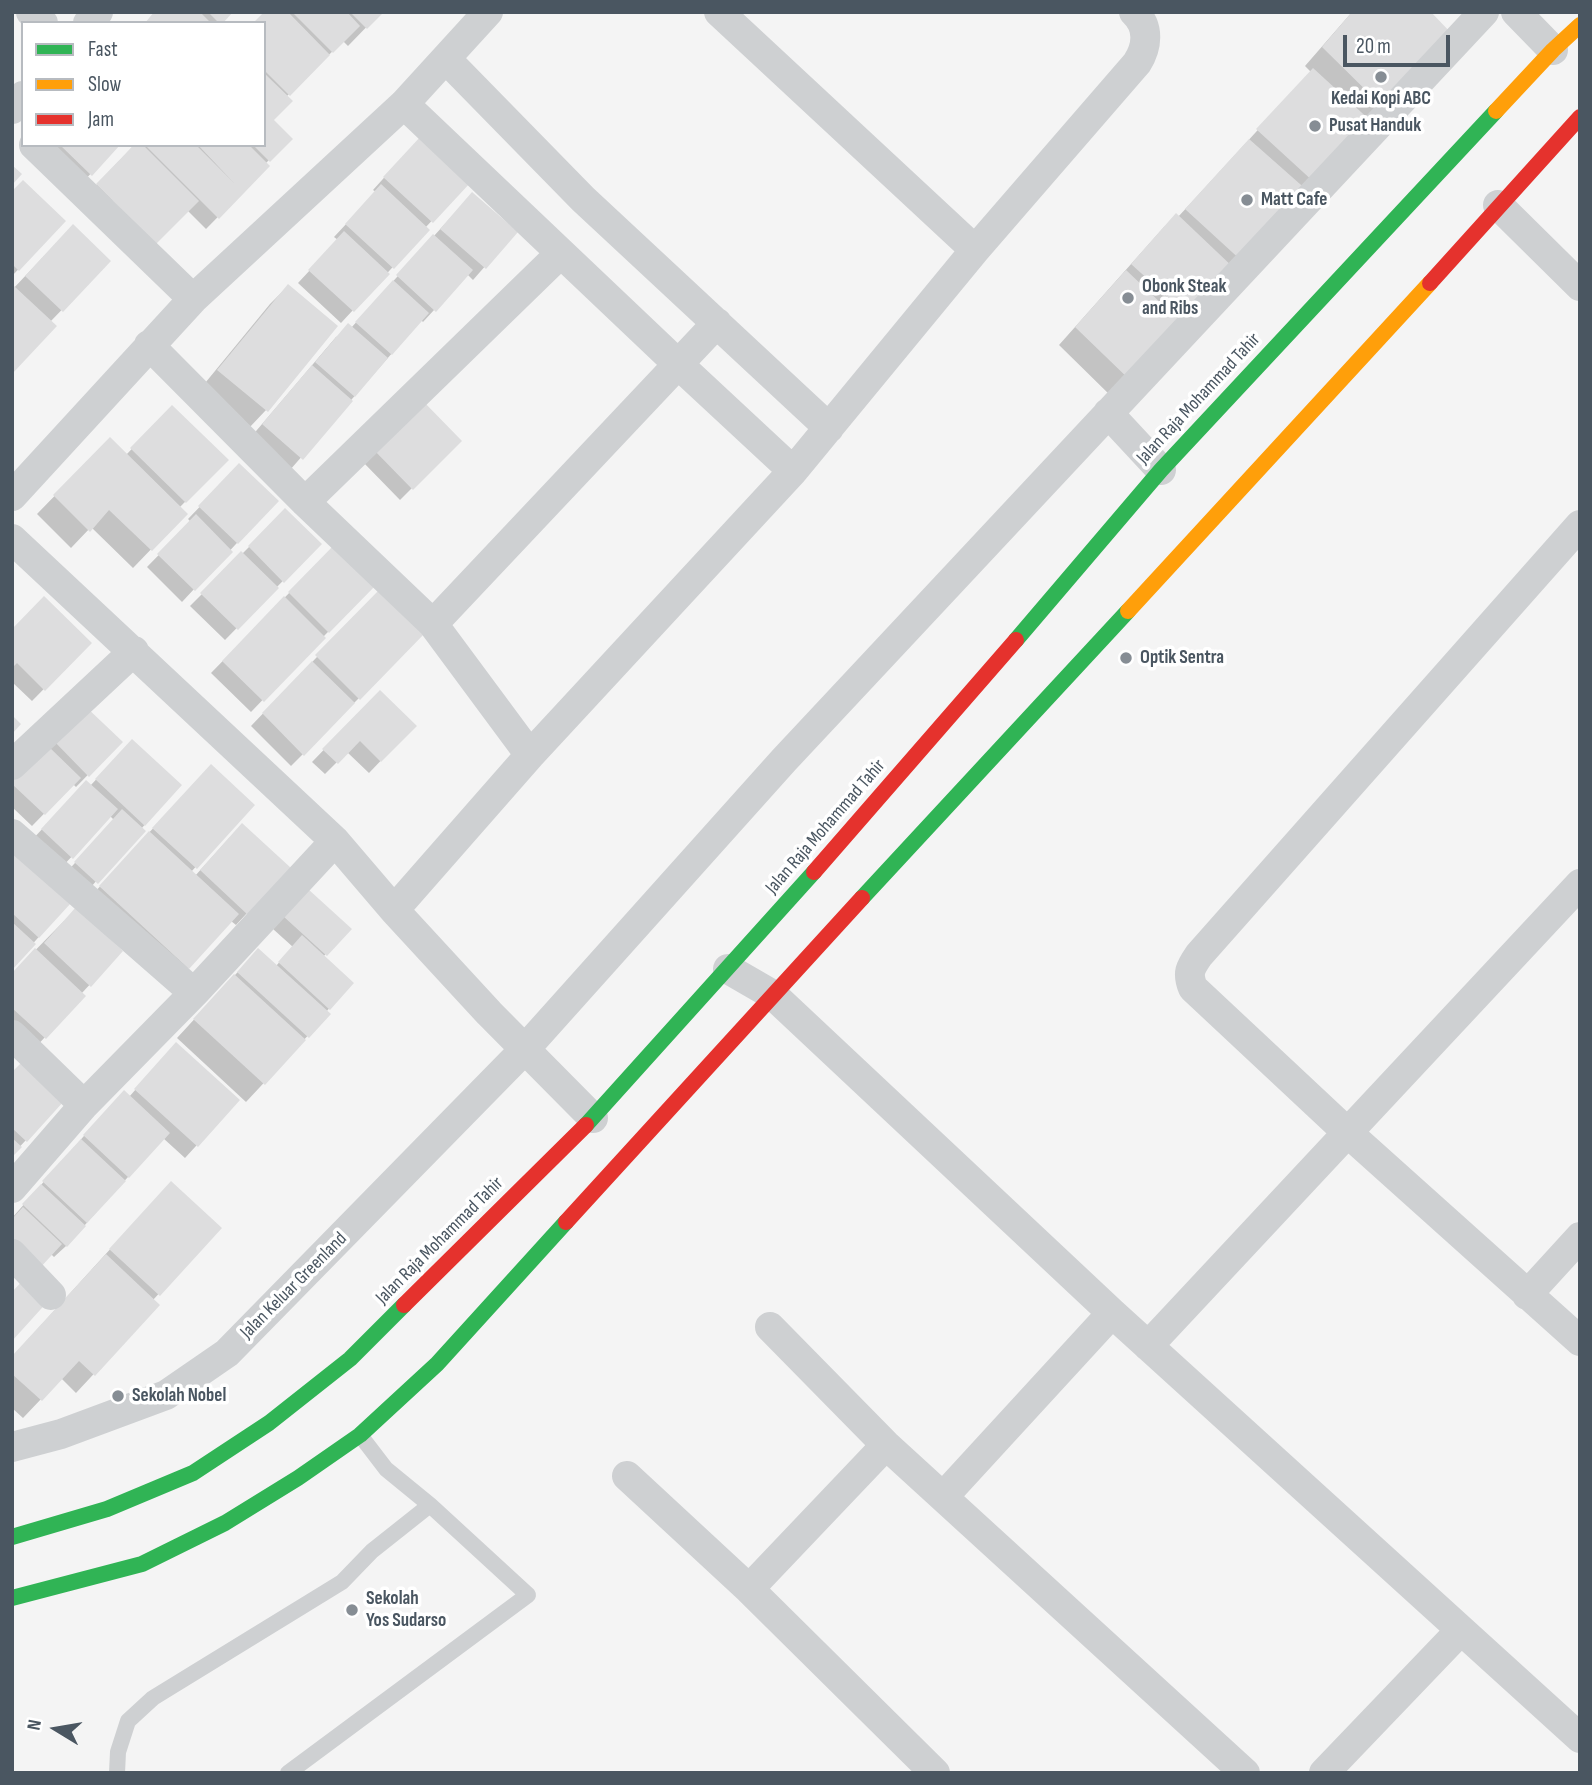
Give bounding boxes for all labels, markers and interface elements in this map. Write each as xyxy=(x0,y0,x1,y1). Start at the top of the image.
legend xyxy=(21,21,266,147)
scale bar xyxy=(1347,21,1454,65)
text: 20 m xyxy=(1356,34,1391,59)
text: Fast xyxy=(88,37,118,62)
marker: Kedai Kopi ABC xyxy=(1373,69,1389,85)
text: Slow xyxy=(88,72,121,97)
place label: Kedai Kopi ABC xyxy=(1331,88,1431,110)
text: Jam xyxy=(88,107,114,132)
place label: Pusat Handuk xyxy=(1329,115,1421,137)
marker: Pusat Handuk xyxy=(1307,118,1323,134)
place label: Matt Cafe xyxy=(1261,189,1327,211)
marker: Matt Cafe xyxy=(1239,192,1255,208)
place label: Obonk Steak and Ribs xyxy=(1142,276,1226,320)
marker: Obonk Steak and Ribs xyxy=(1120,290,1136,306)
street label: Jalan Raja Mohammad Tahir xyxy=(1132,329,1266,469)
place label: Optik Sentra xyxy=(1140,647,1224,669)
marker: Optik Sentra xyxy=(1118,650,1134,666)
street label: Jalan Raja Mohammad Tahir xyxy=(761,755,891,899)
street label: Jalan Raja Mohammad Tahir xyxy=(371,1172,509,1310)
street label: Jalan Keluar Greenland xyxy=(236,1228,352,1344)
place label: Sekolah Nobel xyxy=(132,1385,226,1407)
marker: Sekolah Nobel xyxy=(110,1388,126,1404)
place label: Sekolah Yos Sudarso xyxy=(366,1588,446,1632)
marker: Sekolah Yos Sudarso xyxy=(344,1602,360,1618)
north arrow xyxy=(21,1694,91,1764)
text: N xyxy=(23,1718,47,1732)

